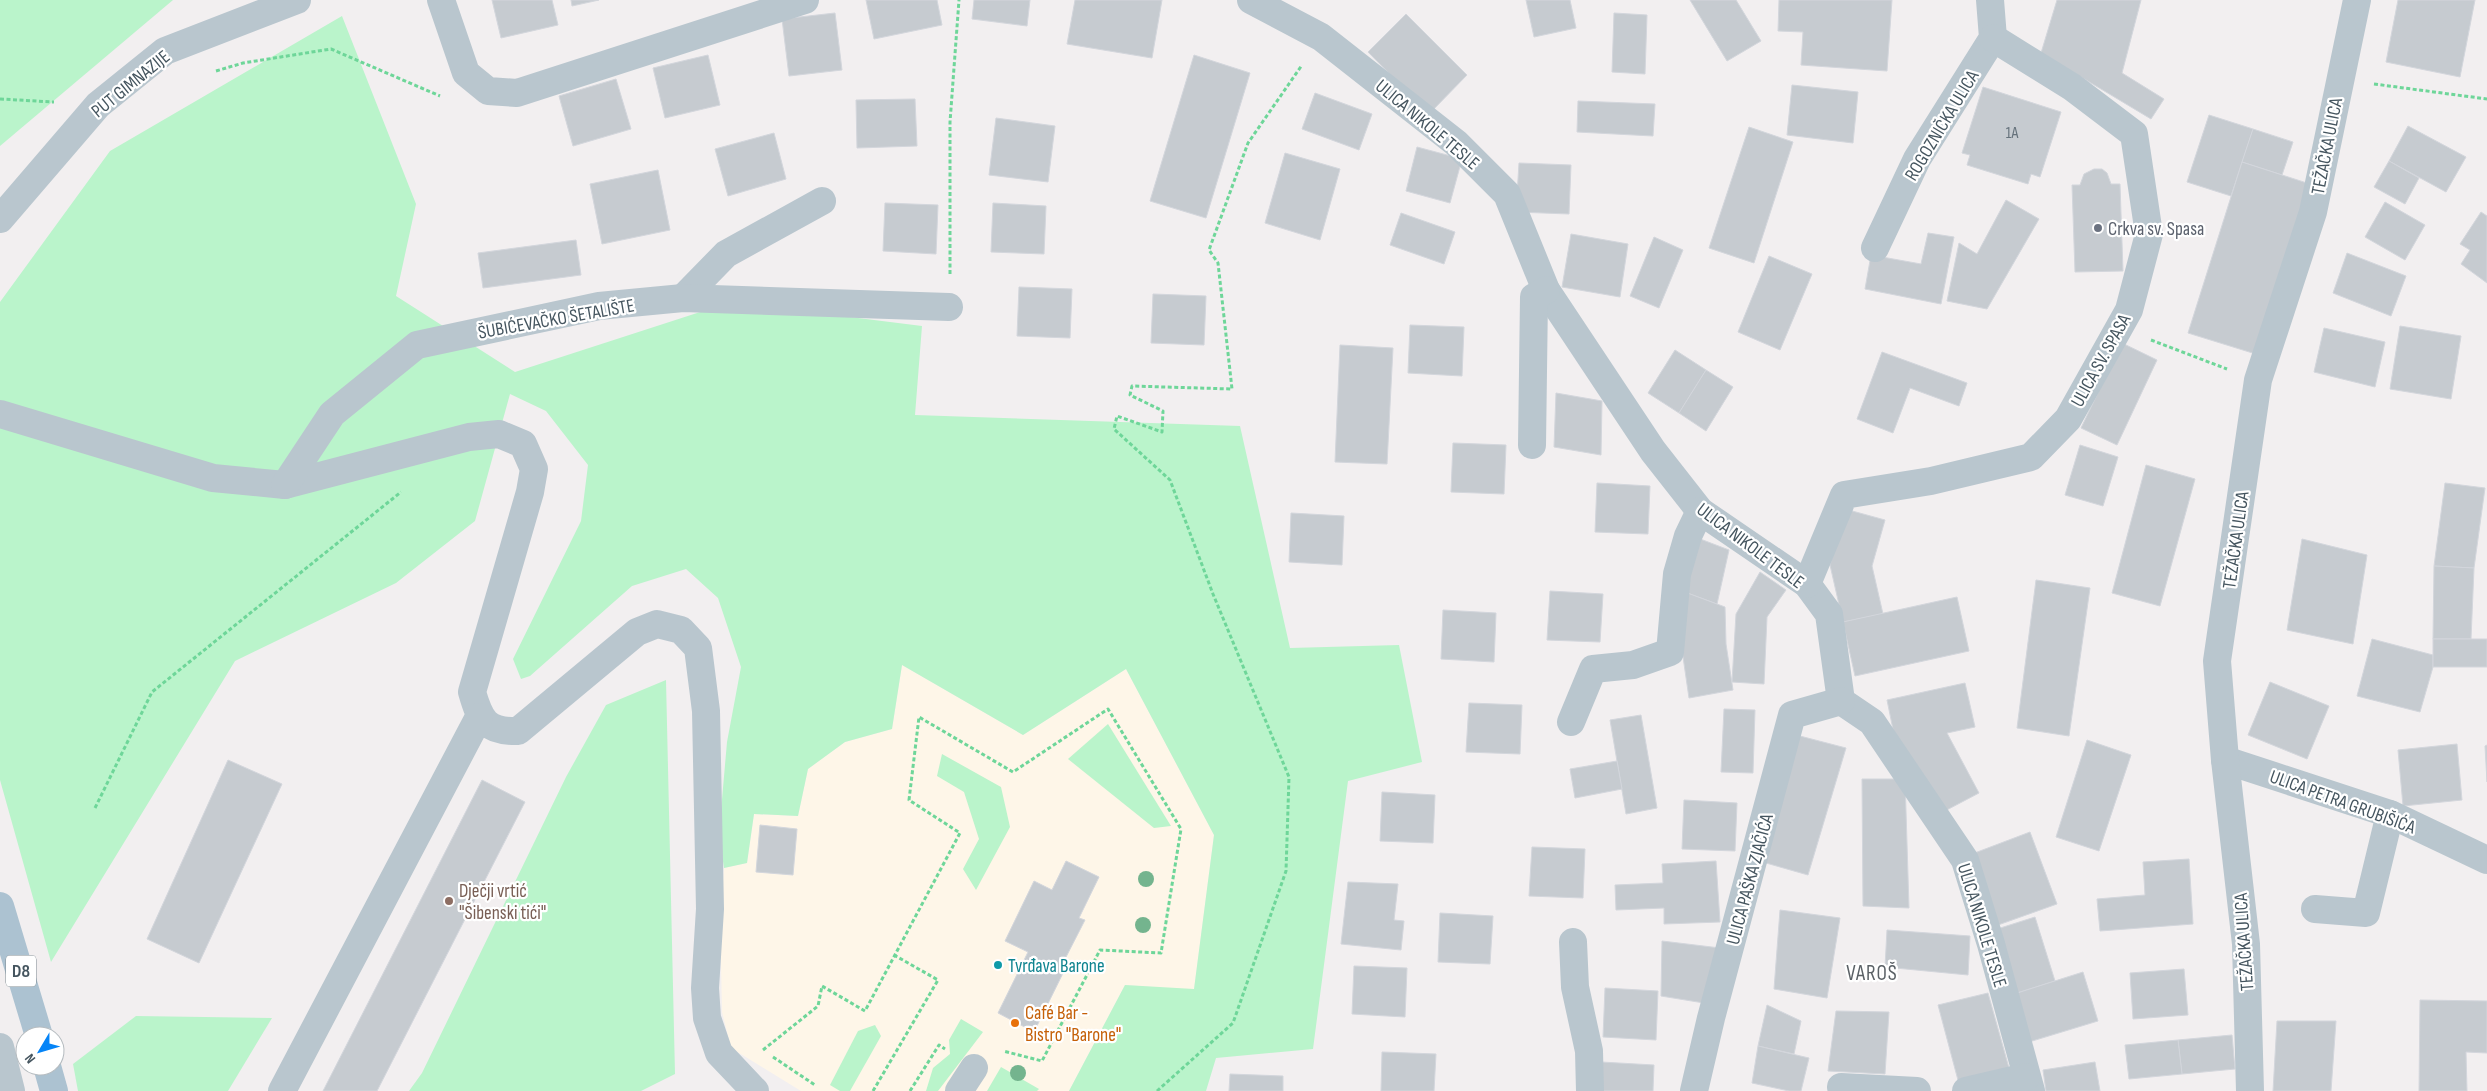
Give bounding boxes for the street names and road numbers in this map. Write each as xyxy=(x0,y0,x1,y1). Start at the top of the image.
street label: PUT GIMNAZIJE xyxy=(87,46,175,123)
street label: ROGOZNIČKA ULICA xyxy=(1900,66,1985,185)
street label: ULICA NIKOLE TESLE xyxy=(1370,75,1484,175)
street label: TEŽAČKA ULICA xyxy=(2307,95,2348,197)
street label: ŠUBIĆEVAČKO ŠETALIŠTE xyxy=(476,294,636,345)
street label: ULICA SV. SPASA xyxy=(2066,310,2137,411)
street label: TEŽAČKA ULICA xyxy=(2218,489,2255,590)
street label: ULICA NIKOLE TESLE xyxy=(1692,498,1808,594)
street label: ULICA PETRA GRUBIŠIĆA xyxy=(2267,765,2419,840)
street label: ULICA PAŠKA ZJAČIĆA xyxy=(1722,811,1779,947)
street label: ULICA NIKOLE TESLE xyxy=(1952,861,2011,990)
street label: TEŽAČKA ULICA xyxy=(2230,891,2259,992)
road number: D8 xyxy=(6,956,36,986)

